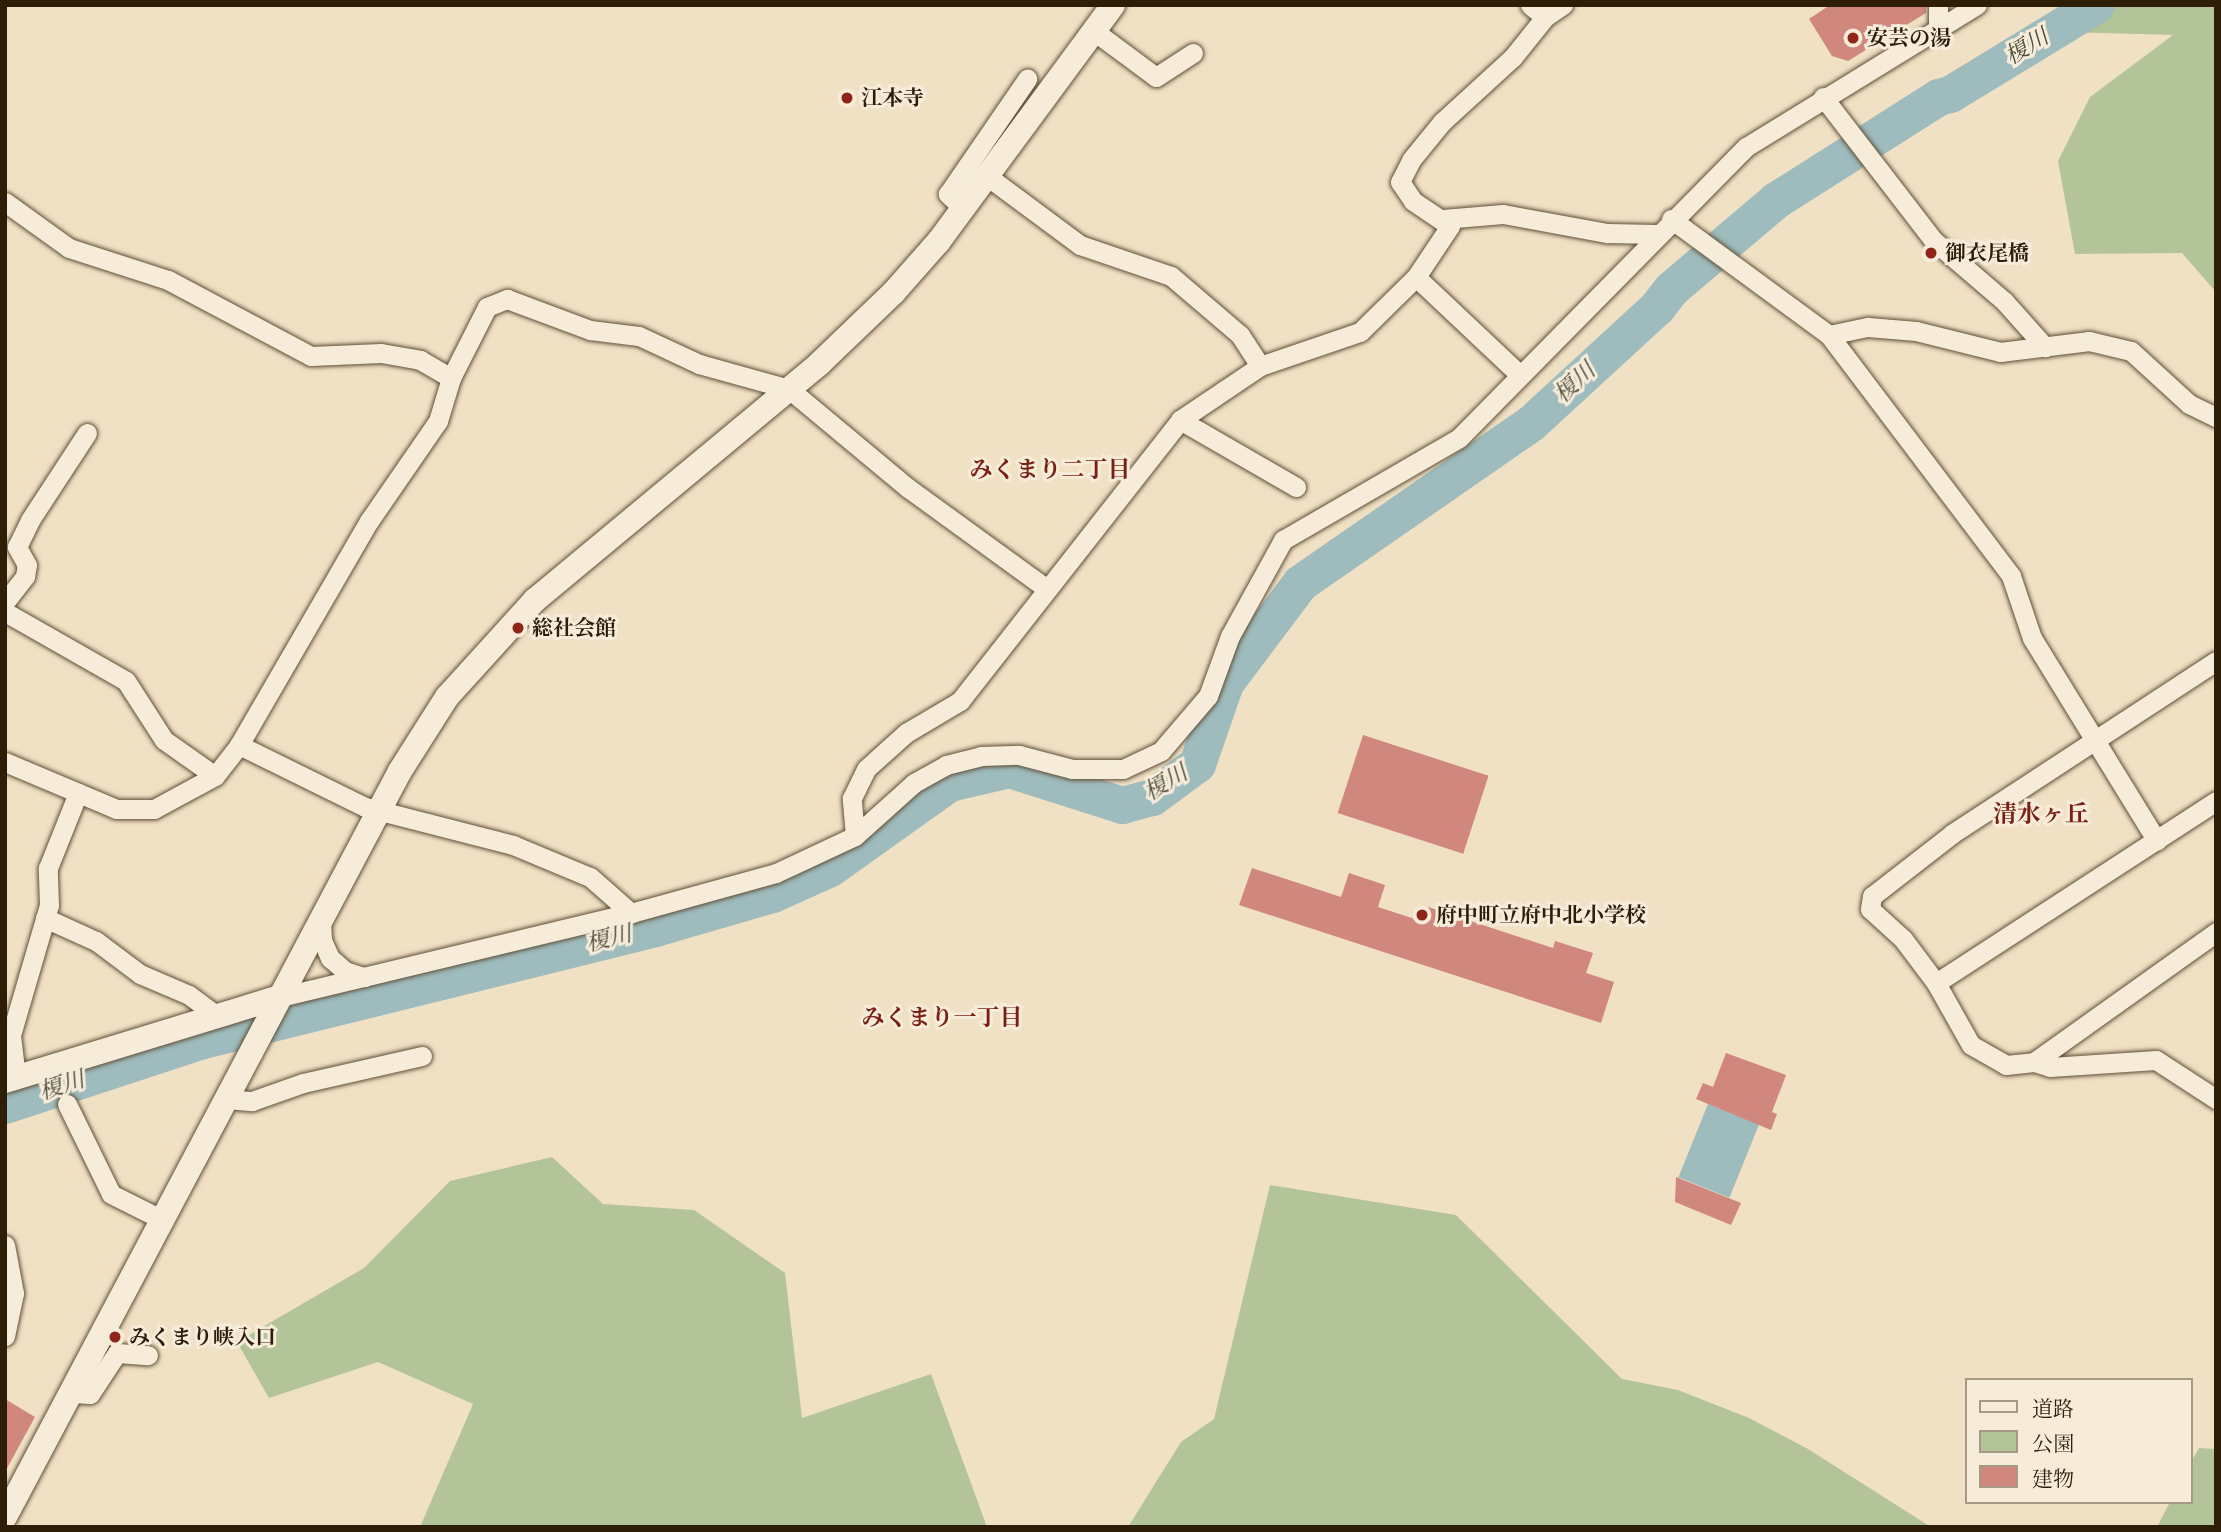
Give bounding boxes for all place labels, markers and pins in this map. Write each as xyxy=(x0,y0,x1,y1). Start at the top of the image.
place label: 安芸の湯 xyxy=(1867,25,1951,51)
marker: 安芸の湯 xyxy=(1845,30,1861,46)
place label: 江本寺 xyxy=(861,85,924,111)
marker: 江本寺 xyxy=(839,90,855,106)
place label: 御衣尾橋 xyxy=(1945,240,2029,266)
marker: 御衣尾橋 xyxy=(1923,245,1939,261)
place label: 総社会館 xyxy=(532,615,616,641)
marker: 総社会館 xyxy=(510,620,526,636)
place label: 府中町立府中北小学校 xyxy=(1436,902,1646,928)
marker: 府中町立府中北小学校 xyxy=(1414,907,1430,923)
place label: みくまり峡入口 xyxy=(129,1324,276,1350)
marker: みくまり峡入口 xyxy=(107,1329,123,1345)

